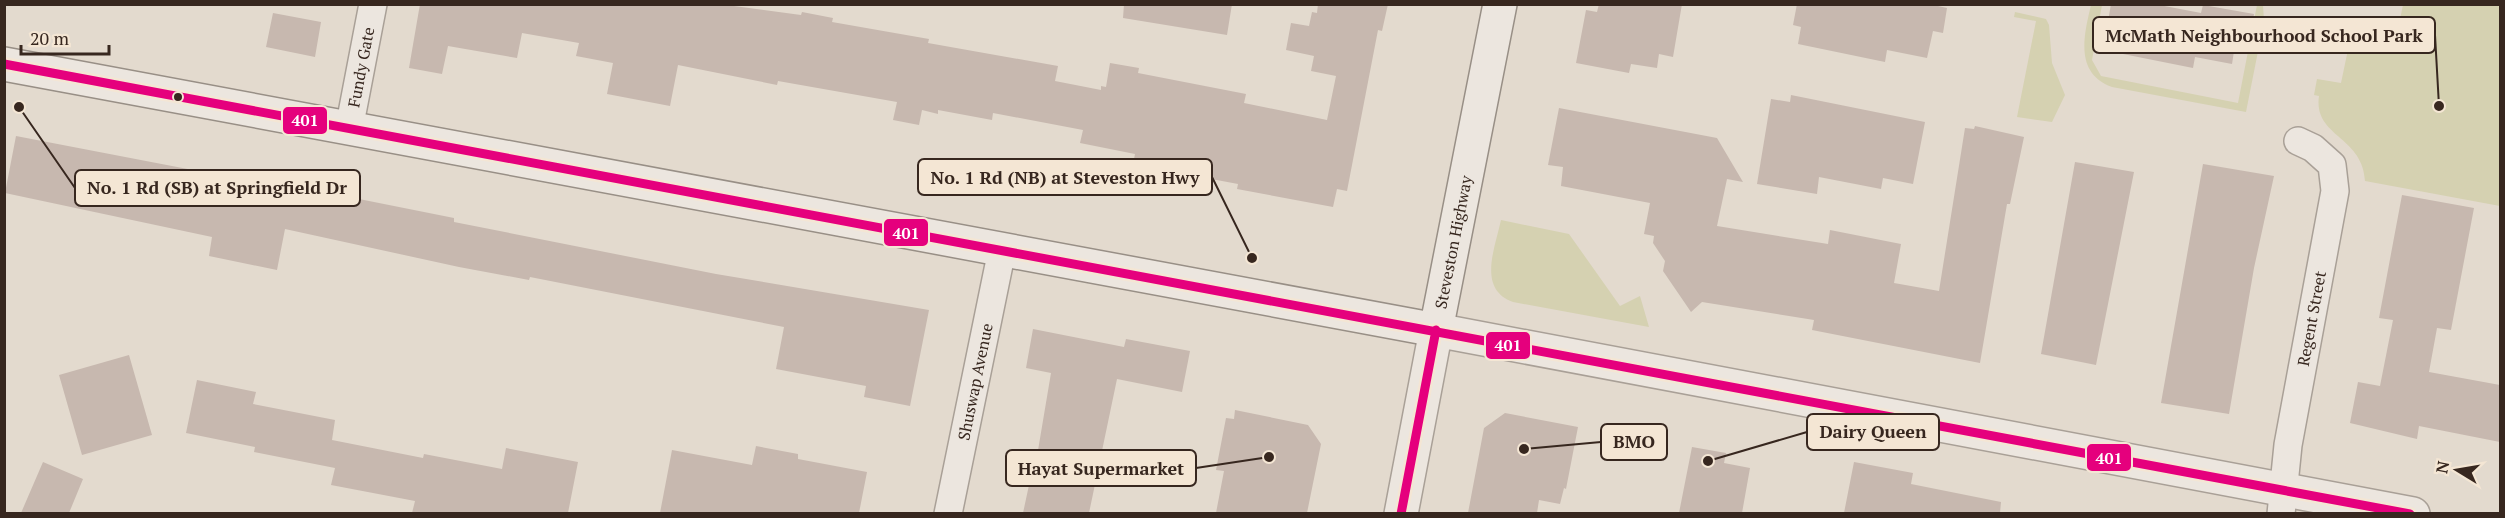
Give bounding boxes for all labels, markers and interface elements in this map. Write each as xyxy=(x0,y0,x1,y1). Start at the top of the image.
callout: McMath Neighbourhood School Park xyxy=(2093,17,2435,53)
scale bar xyxy=(21,18,110,56)
text: McMath Neighbourhood School Park xyxy=(2105,23,2423,47)
street label: Fundy Gate xyxy=(342,25,379,109)
text: 20 m xyxy=(30,26,70,50)
unlabelled marker xyxy=(172,91,184,103)
line badge: 401 xyxy=(282,106,328,135)
text: 401 xyxy=(291,109,319,131)
callout: No. 1 Rd (NB) at Steveston Hwy xyxy=(918,159,1212,195)
text: No. 1 Rd (NB) at Steveston Hwy xyxy=(930,165,1200,189)
callout: No. 1 Rd (SB) at Springfield Dr xyxy=(75,170,360,206)
street label: Steveston Highway xyxy=(1429,173,1477,311)
text: No. 1 Rd (SB) at Springfield Dr xyxy=(87,175,347,199)
line badge: 401 xyxy=(883,218,929,247)
text: 401 xyxy=(892,222,920,244)
street label: Regent Street xyxy=(2292,269,2331,368)
street label: Shuswap Avenue xyxy=(952,321,998,442)
line badge: 401 xyxy=(1485,331,1531,360)
text: 401 xyxy=(1494,334,1522,356)
callout: Dairy Queen xyxy=(1807,414,1939,450)
text: Dairy Queen xyxy=(1819,419,1927,443)
callout: BMO xyxy=(1601,424,1667,460)
text: BMO xyxy=(1613,429,1655,453)
north arrow xyxy=(2427,440,2487,500)
line badge: 401 xyxy=(2086,443,2132,472)
text: 401 xyxy=(2095,447,2123,469)
callout: Hayat Supermarket xyxy=(1006,450,1196,486)
text: Hayat Supermarket xyxy=(1018,456,1184,480)
text: N xyxy=(2430,459,2454,475)

